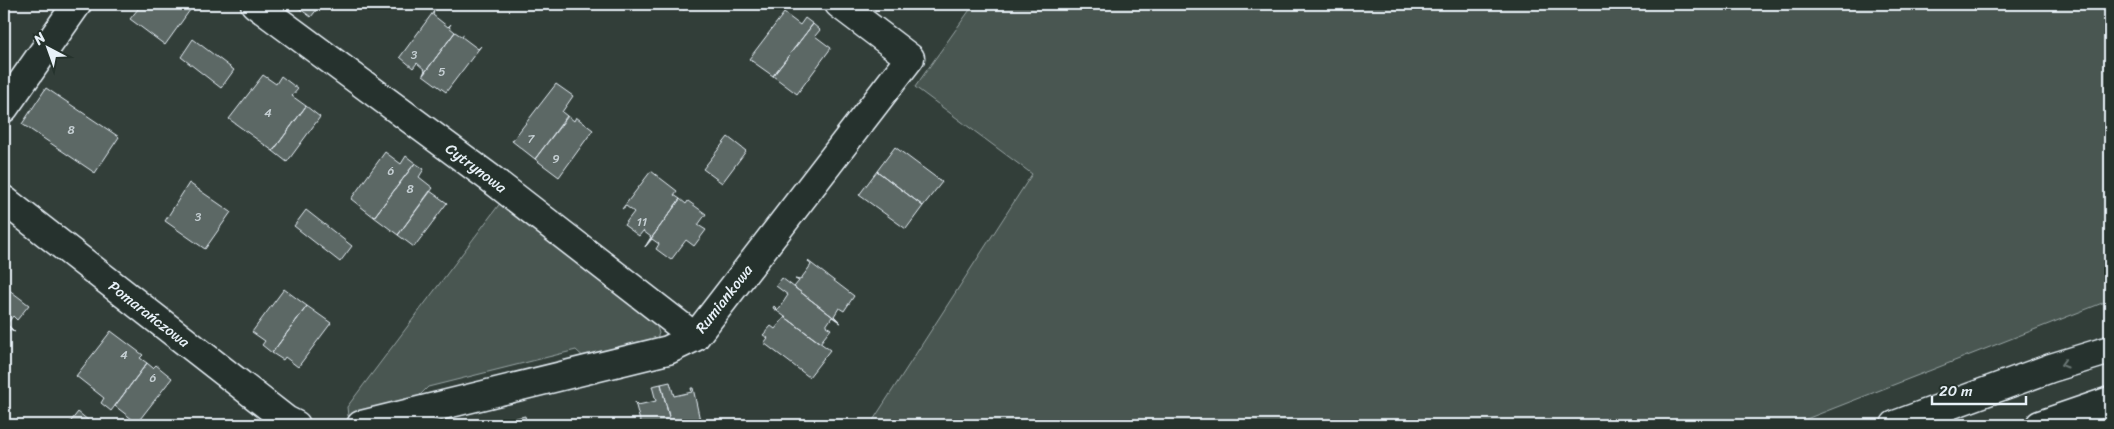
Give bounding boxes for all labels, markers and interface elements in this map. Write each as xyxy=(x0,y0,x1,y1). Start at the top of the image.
north arrow xyxy=(22,22,72,72)
text: N xyxy=(27,26,52,52)
house number: 3 xyxy=(411,44,418,66)
house number: 5 xyxy=(438,61,446,83)
house number: 4 xyxy=(264,102,272,124)
house number: 8 xyxy=(67,119,75,141)
house number: 7 xyxy=(528,128,536,150)
street label: Cytrynowa xyxy=(440,136,513,200)
house number: 9 xyxy=(552,148,560,170)
house number: 6 xyxy=(388,160,395,182)
house number: 8 xyxy=(406,178,414,200)
house number: 3 xyxy=(195,206,202,228)
house number: 11 xyxy=(637,211,647,233)
street label: Rumiankowa xyxy=(689,258,760,339)
street label: Pomarańczowa xyxy=(103,274,196,355)
house number: 4 xyxy=(120,344,128,366)
one-way arrow xyxy=(2060,358,2068,368)
house number: 6 xyxy=(150,367,157,389)
scale bar xyxy=(1932,374,2025,406)
text: 20 m xyxy=(1939,378,1973,404)

